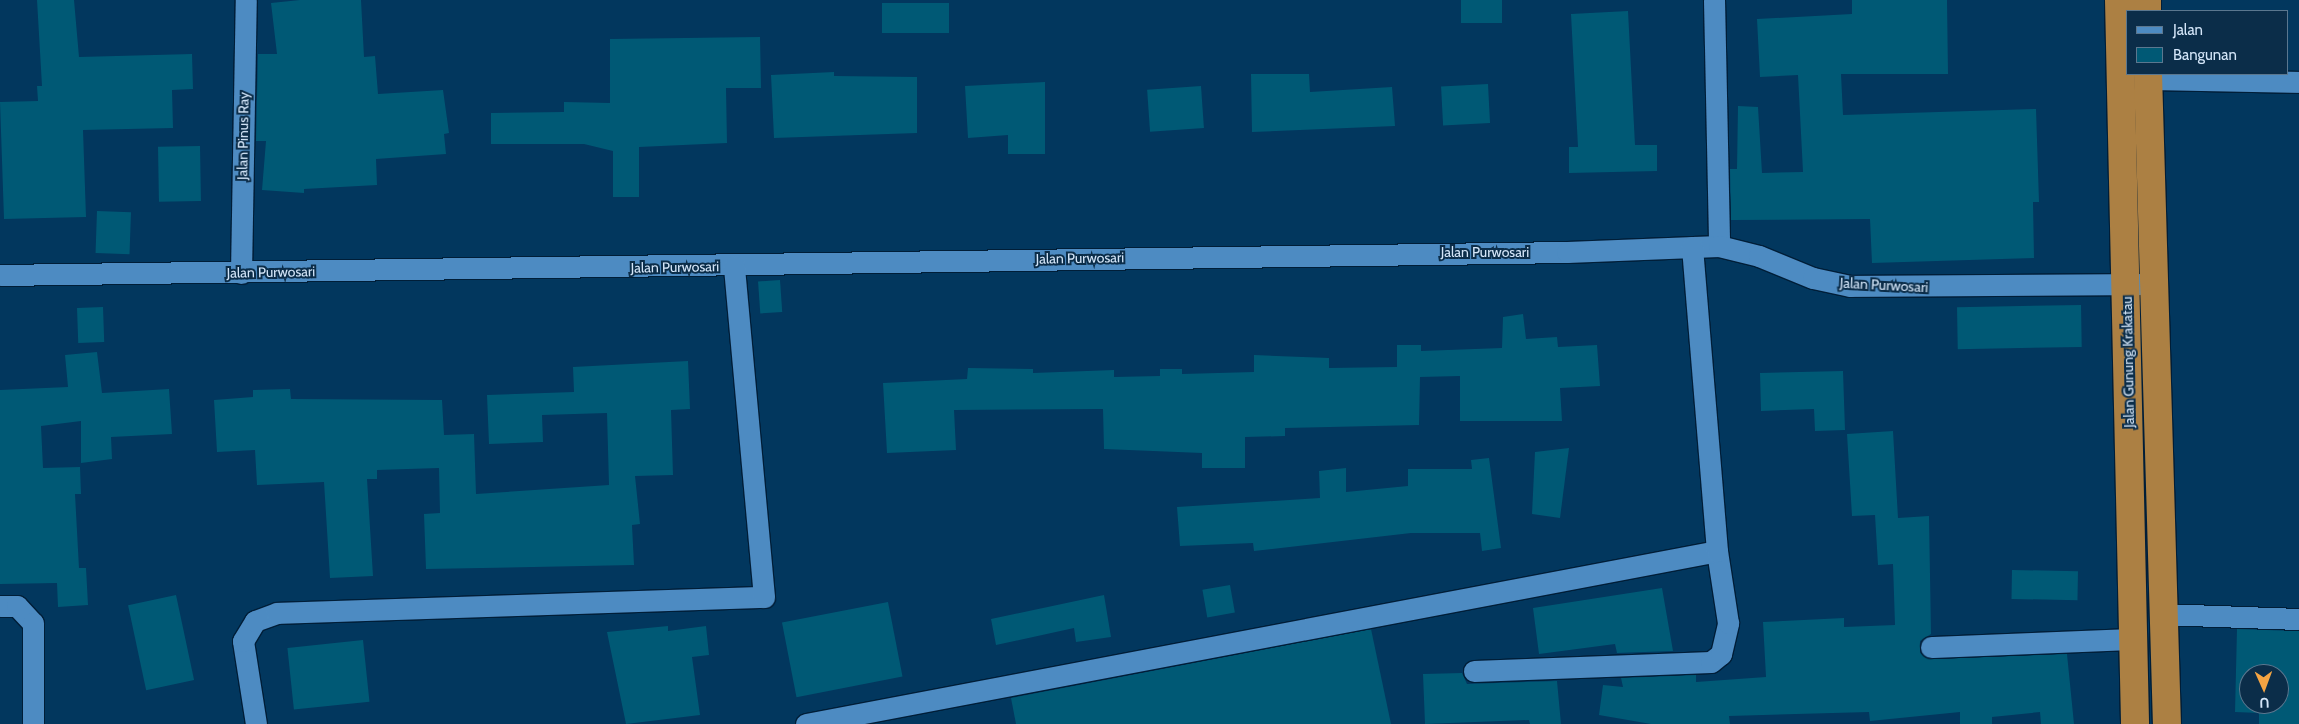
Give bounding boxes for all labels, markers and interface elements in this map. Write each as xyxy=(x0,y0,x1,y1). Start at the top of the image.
legend xyxy=(2126,10,2289,75)
text: Jalan xyxy=(2173,21,2203,39)
text: Bangunan xyxy=(2173,46,2237,64)
street label: Jalan Pinus Ray xyxy=(234,92,252,180)
street label: Jalan Purwosari xyxy=(1441,244,1529,260)
street label: Jalan Purwosari xyxy=(1036,249,1124,267)
street label: Jalan Purwosari xyxy=(631,258,719,276)
street label: Jalan Purwosari xyxy=(227,263,315,281)
street label: Jalan Purwosari xyxy=(1839,274,1929,296)
street label: Jalan Gunung Krakatau xyxy=(2118,296,2138,428)
north arrow xyxy=(2239,664,2289,714)
text: U xyxy=(2259,694,2270,712)

